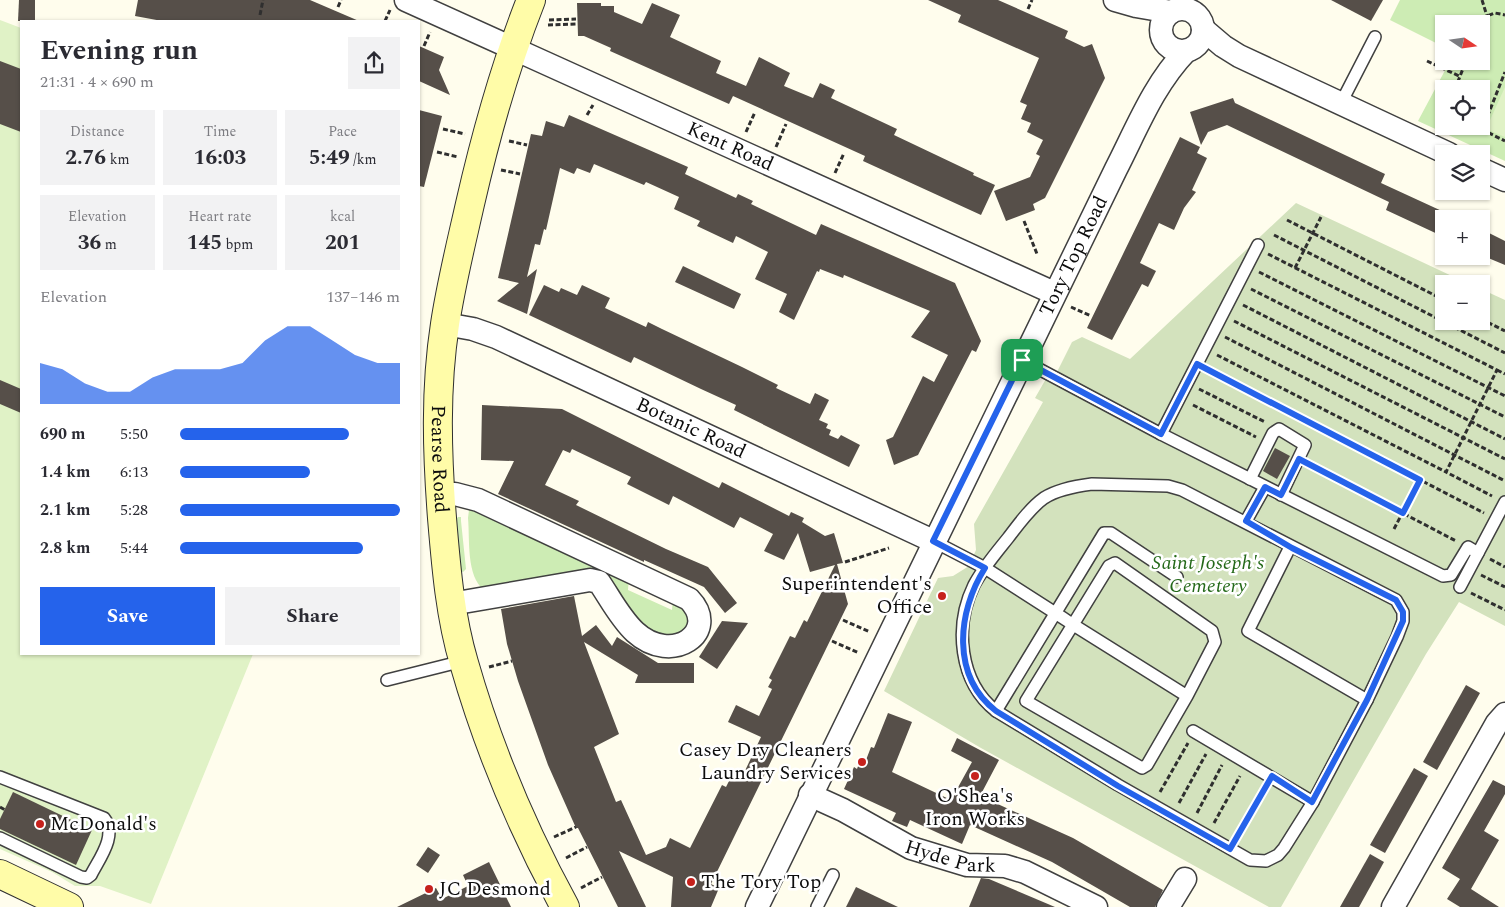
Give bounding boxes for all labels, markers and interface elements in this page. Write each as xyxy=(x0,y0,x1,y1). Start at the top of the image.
north arrow xyxy=(1435,15,1490,70)
map controls xyxy=(1435,15,1490,330)
text: Evening run xyxy=(40,29,198,72)
button: share xyxy=(348,37,400,89)
text: 21:31 · 4 × 690 m xyxy=(40,70,154,94)
button: locate xyxy=(1435,80,1490,135)
street label: Kent Road xyxy=(682,114,779,179)
text: Distance xyxy=(70,121,125,142)
text: Time xyxy=(204,121,236,142)
text: Pace xyxy=(328,121,357,142)
text: 2.76 xyxy=(65,142,106,174)
text: 16:03 xyxy=(194,142,246,174)
text: 5:49 xyxy=(309,142,350,174)
button: layers xyxy=(1435,145,1490,200)
text: km xyxy=(106,149,130,170)
text: /km xyxy=(350,149,377,170)
street label: Tory Top Road xyxy=(1032,191,1116,321)
text: Elevation xyxy=(68,206,127,227)
text: Heart rate xyxy=(188,206,252,227)
text: kcal xyxy=(330,206,355,227)
button: + xyxy=(1435,210,1490,265)
text: 36 xyxy=(78,227,101,259)
text: 145 xyxy=(187,227,222,259)
text: 201 xyxy=(325,227,360,259)
text: m xyxy=(101,234,117,255)
text: bpm xyxy=(222,234,253,255)
button: − xyxy=(1435,275,1490,330)
text: Elevation xyxy=(40,285,107,309)
text: 137–146 m xyxy=(326,285,400,309)
pin xyxy=(1001,339,1043,381)
icon: arrive xyxy=(1008,346,1036,374)
street label: Botanic Road xyxy=(631,389,751,467)
street label: Pearse Road xyxy=(423,405,457,514)
text: 690 m xyxy=(40,422,85,446)
text: 5:50 xyxy=(120,422,148,446)
text: 1.4 km xyxy=(40,460,90,484)
text: 6:13 xyxy=(120,460,148,484)
text: 2.1 km xyxy=(40,498,90,522)
text: 5:28 xyxy=(120,498,148,522)
text: 2.8 km xyxy=(40,536,90,560)
text: 5:44 xyxy=(120,536,148,560)
park label: Saint Joseph's Cemetery xyxy=(1152,548,1264,601)
place label: Superintendent's Office xyxy=(782,569,932,622)
button: Save xyxy=(40,587,215,645)
button: Share xyxy=(225,587,400,645)
marker: Superintendent's Office xyxy=(936,590,948,602)
place label: Casey Dry Cleaners Laundry Services xyxy=(679,735,852,788)
marker: Casey Dry Cleaners Laundry Services xyxy=(856,756,868,768)
marker: O'Shea's Iron Works xyxy=(969,770,981,782)
place label: O'Shea's Iron Works xyxy=(925,781,1025,834)
place label: McDonald's xyxy=(50,809,157,839)
marker: McDonald's xyxy=(34,818,46,830)
street label: Hyde Park xyxy=(901,832,996,881)
place label: The Tory Top xyxy=(701,867,821,897)
place label: JC Desmond xyxy=(439,874,551,904)
marker: The Tory Top xyxy=(685,876,697,888)
marker: JC Desmond xyxy=(423,883,435,895)

